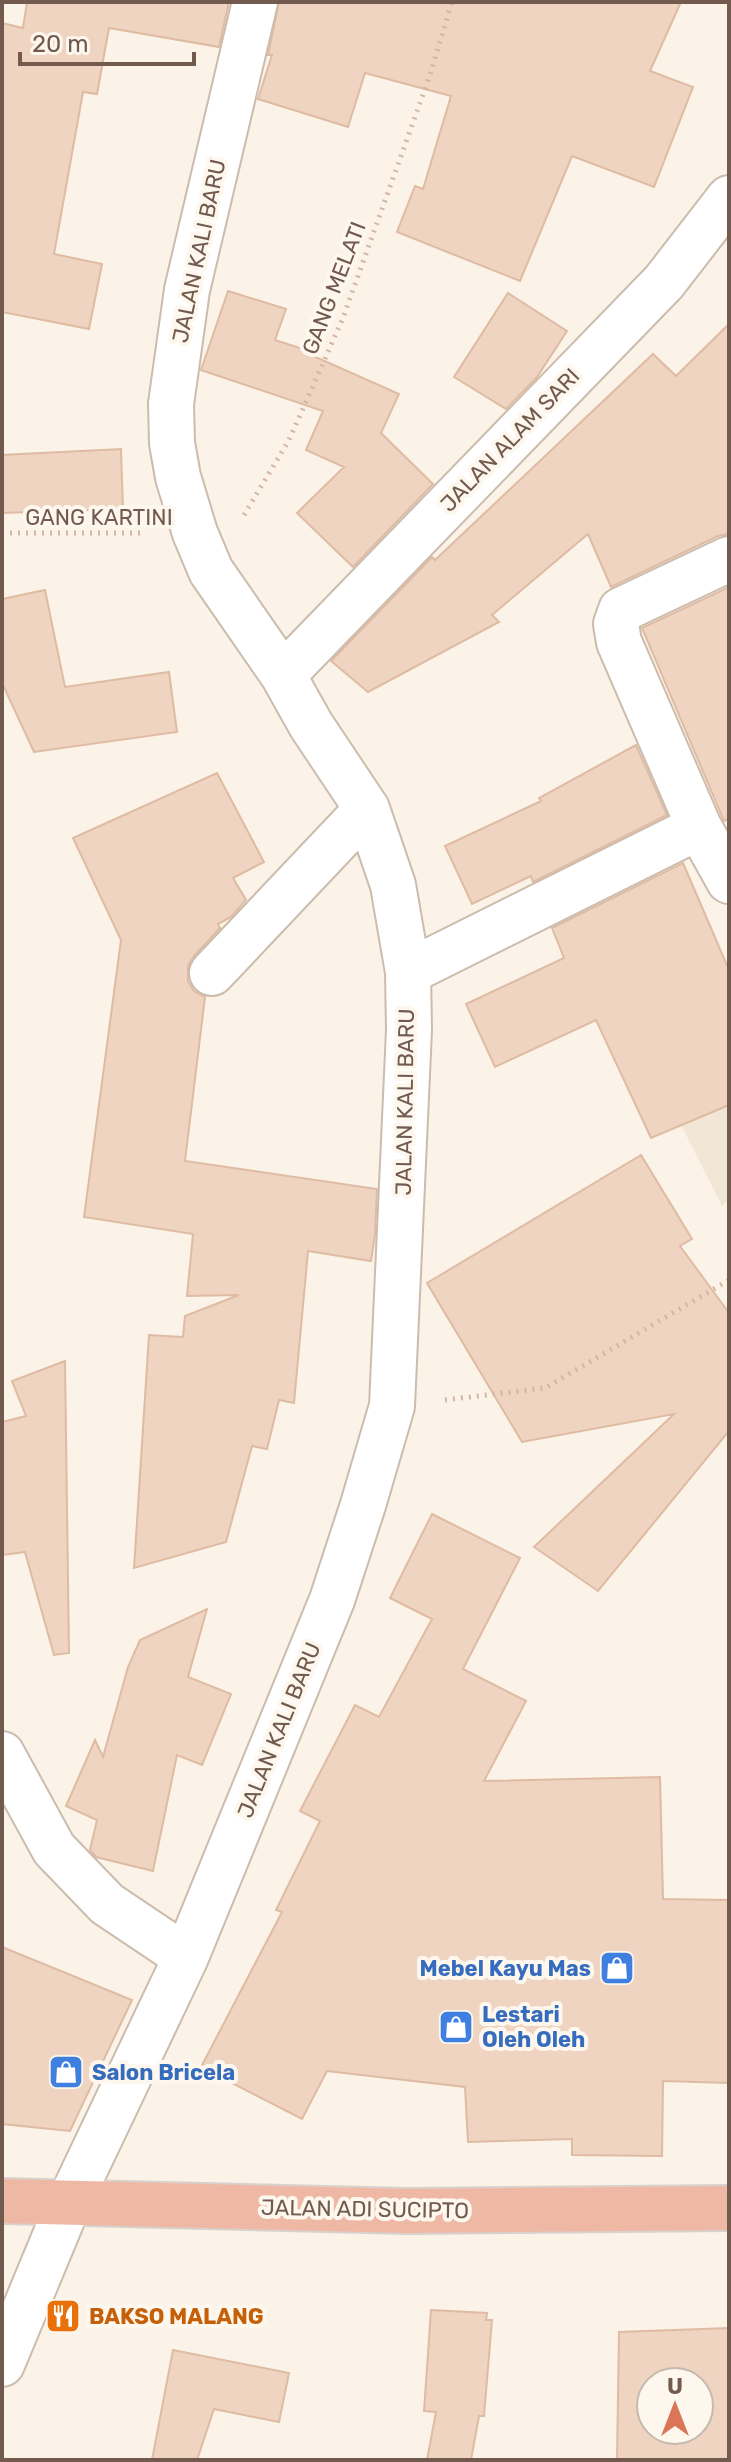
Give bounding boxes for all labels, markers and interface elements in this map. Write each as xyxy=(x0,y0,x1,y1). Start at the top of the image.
scale bar xyxy=(20,16,194,66)
text: 20 m xyxy=(32,30,89,58)
street label: JALAN KALI BARU xyxy=(166,157,232,345)
street label: GANG MELATI xyxy=(296,218,372,358)
street label: JALAN ALAM SARI xyxy=(435,363,585,517)
street label: GANG KARTINI xyxy=(25,504,173,531)
street label: JALAN KALI BARU xyxy=(390,1008,420,1196)
street label: JALAN KALI BARU xyxy=(231,1638,327,1822)
shop icon: Mebel Kayu Mas xyxy=(598,1949,636,1987)
place label: Mebel Kayu Mas xyxy=(419,1955,591,1982)
place label: Lestari Oleh Oleh xyxy=(482,2001,585,2053)
shop icon: Lestari Oleh Oleh xyxy=(437,2008,475,2046)
shop icon: Salon Bricela xyxy=(47,2053,85,2091)
place label: Salon Bricela xyxy=(92,2059,235,2086)
street label: JALAN ADI SUCIPTO xyxy=(261,2194,469,2224)
restaurant icon: BAKSO MALANG xyxy=(44,2297,82,2335)
place label: BAKSO MALANG xyxy=(89,2303,264,2330)
north arrow xyxy=(635,2366,715,2446)
text: U xyxy=(667,2373,683,2400)

